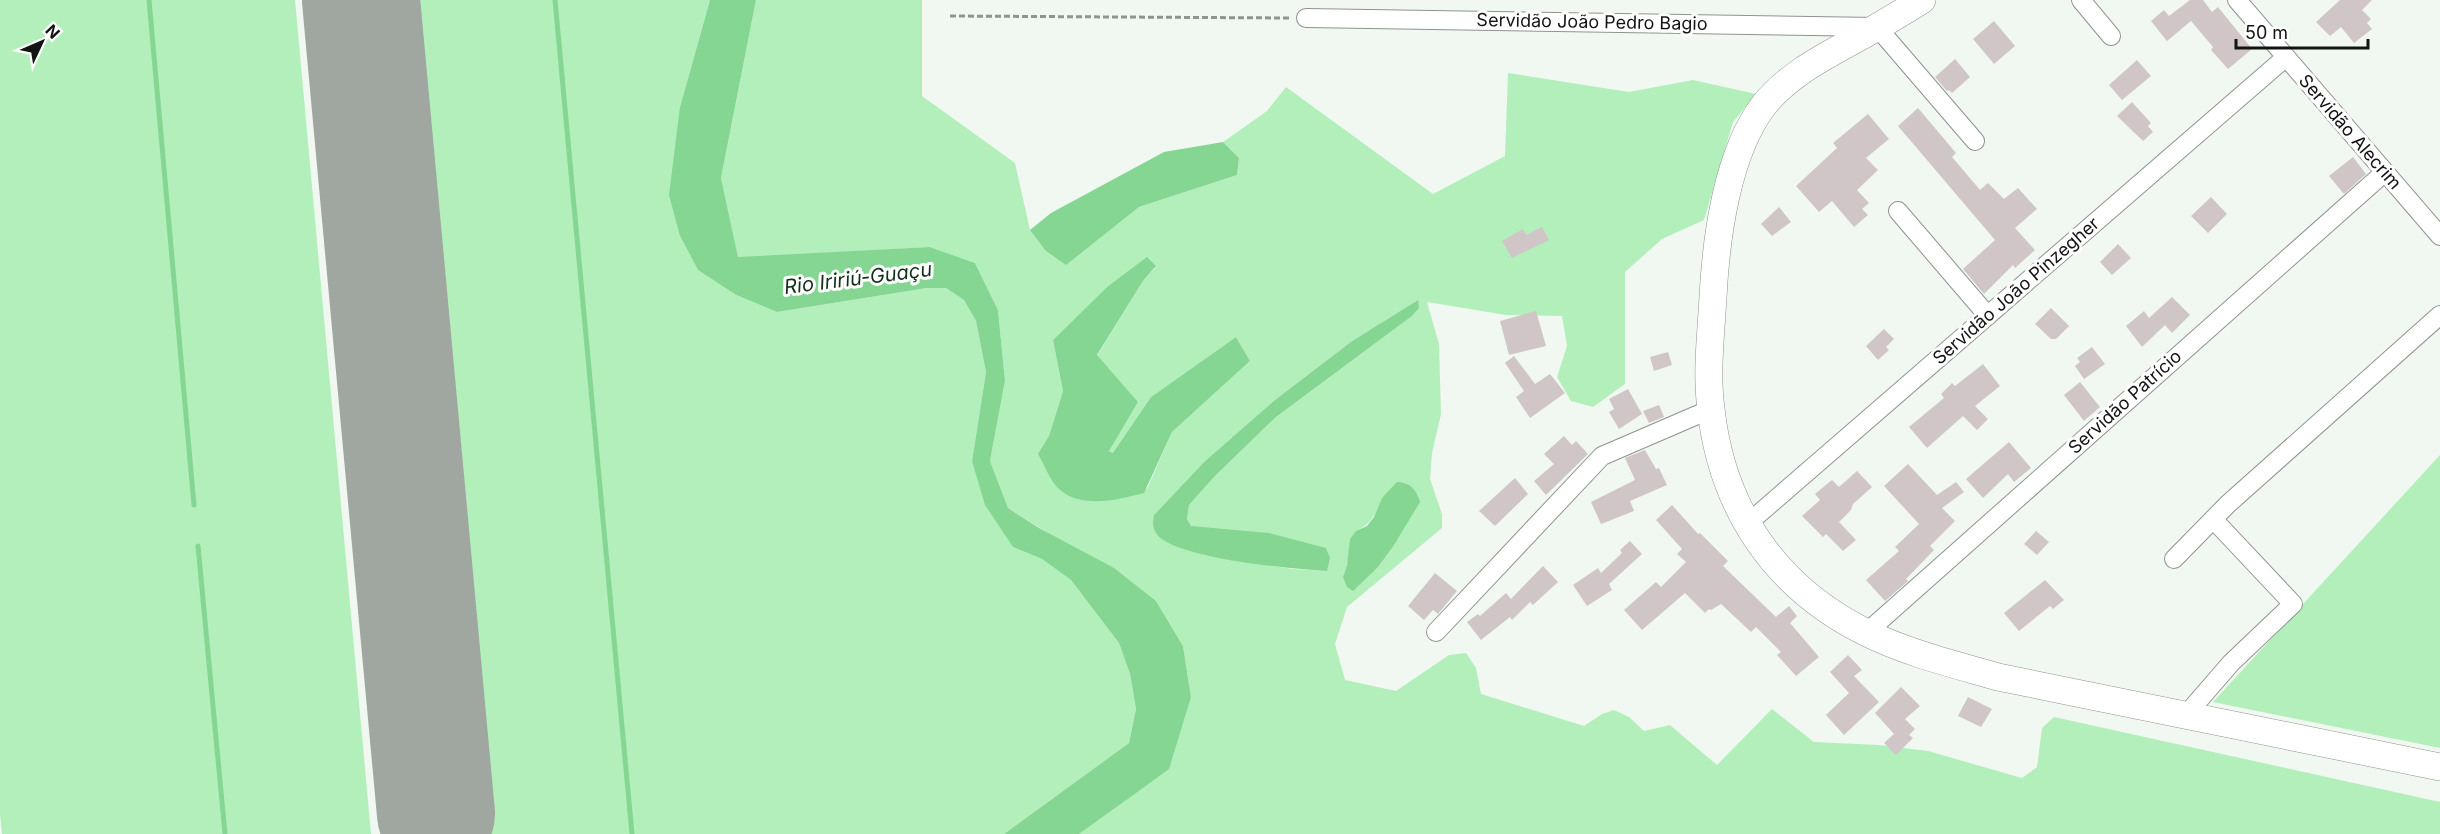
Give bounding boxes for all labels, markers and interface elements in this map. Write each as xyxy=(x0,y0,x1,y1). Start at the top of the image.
street label: Servidão João Pedro Bagio xyxy=(1476,9,1708,34)
north arrow xyxy=(12,12,72,72)
scale bar xyxy=(2236,12,2368,50)
text: N xyxy=(41,20,64,43)
text: 50 m xyxy=(2245,22,2288,43)
street label: Servidão Alecrim xyxy=(2295,70,2406,193)
street label: Servidão João Pinzegher xyxy=(1928,213,2103,369)
water label: Rio Iririú-Guaçu xyxy=(783,257,933,299)
street label: Servidão Patrício xyxy=(2064,345,2186,458)

